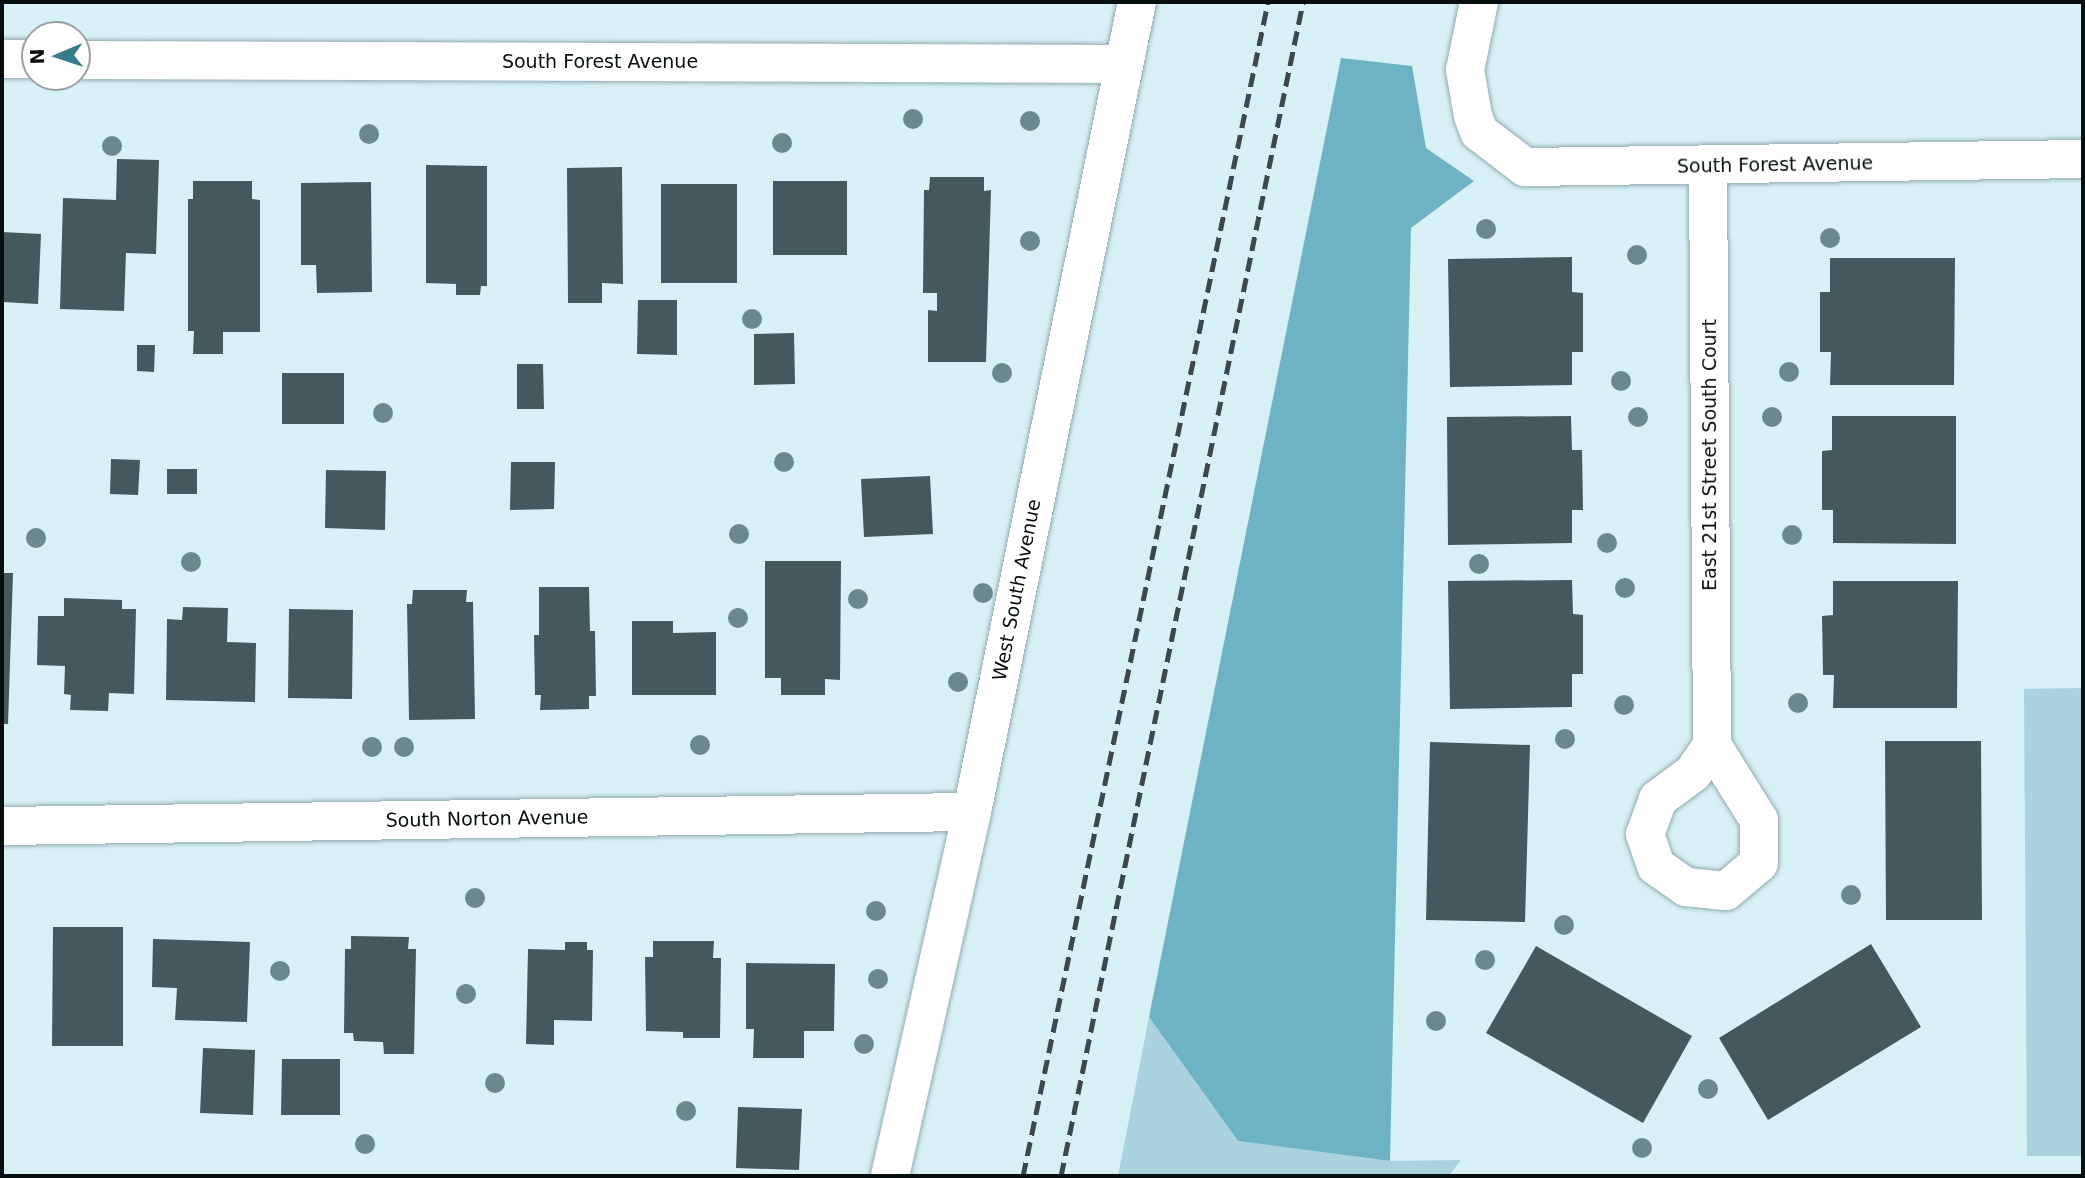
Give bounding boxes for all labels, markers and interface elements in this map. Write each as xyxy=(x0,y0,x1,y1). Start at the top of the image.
north arrow xyxy=(21,21,91,91)
text: N xyxy=(26,48,48,65)
street label: South Forest Avenue xyxy=(502,51,698,73)
street label: South Forest Avenue xyxy=(1677,152,1873,178)
street label: East 21st Street South Court xyxy=(1699,319,1721,591)
street label: West South Avenue xyxy=(988,497,1046,683)
street label: South Norton Avenue xyxy=(385,806,589,832)

